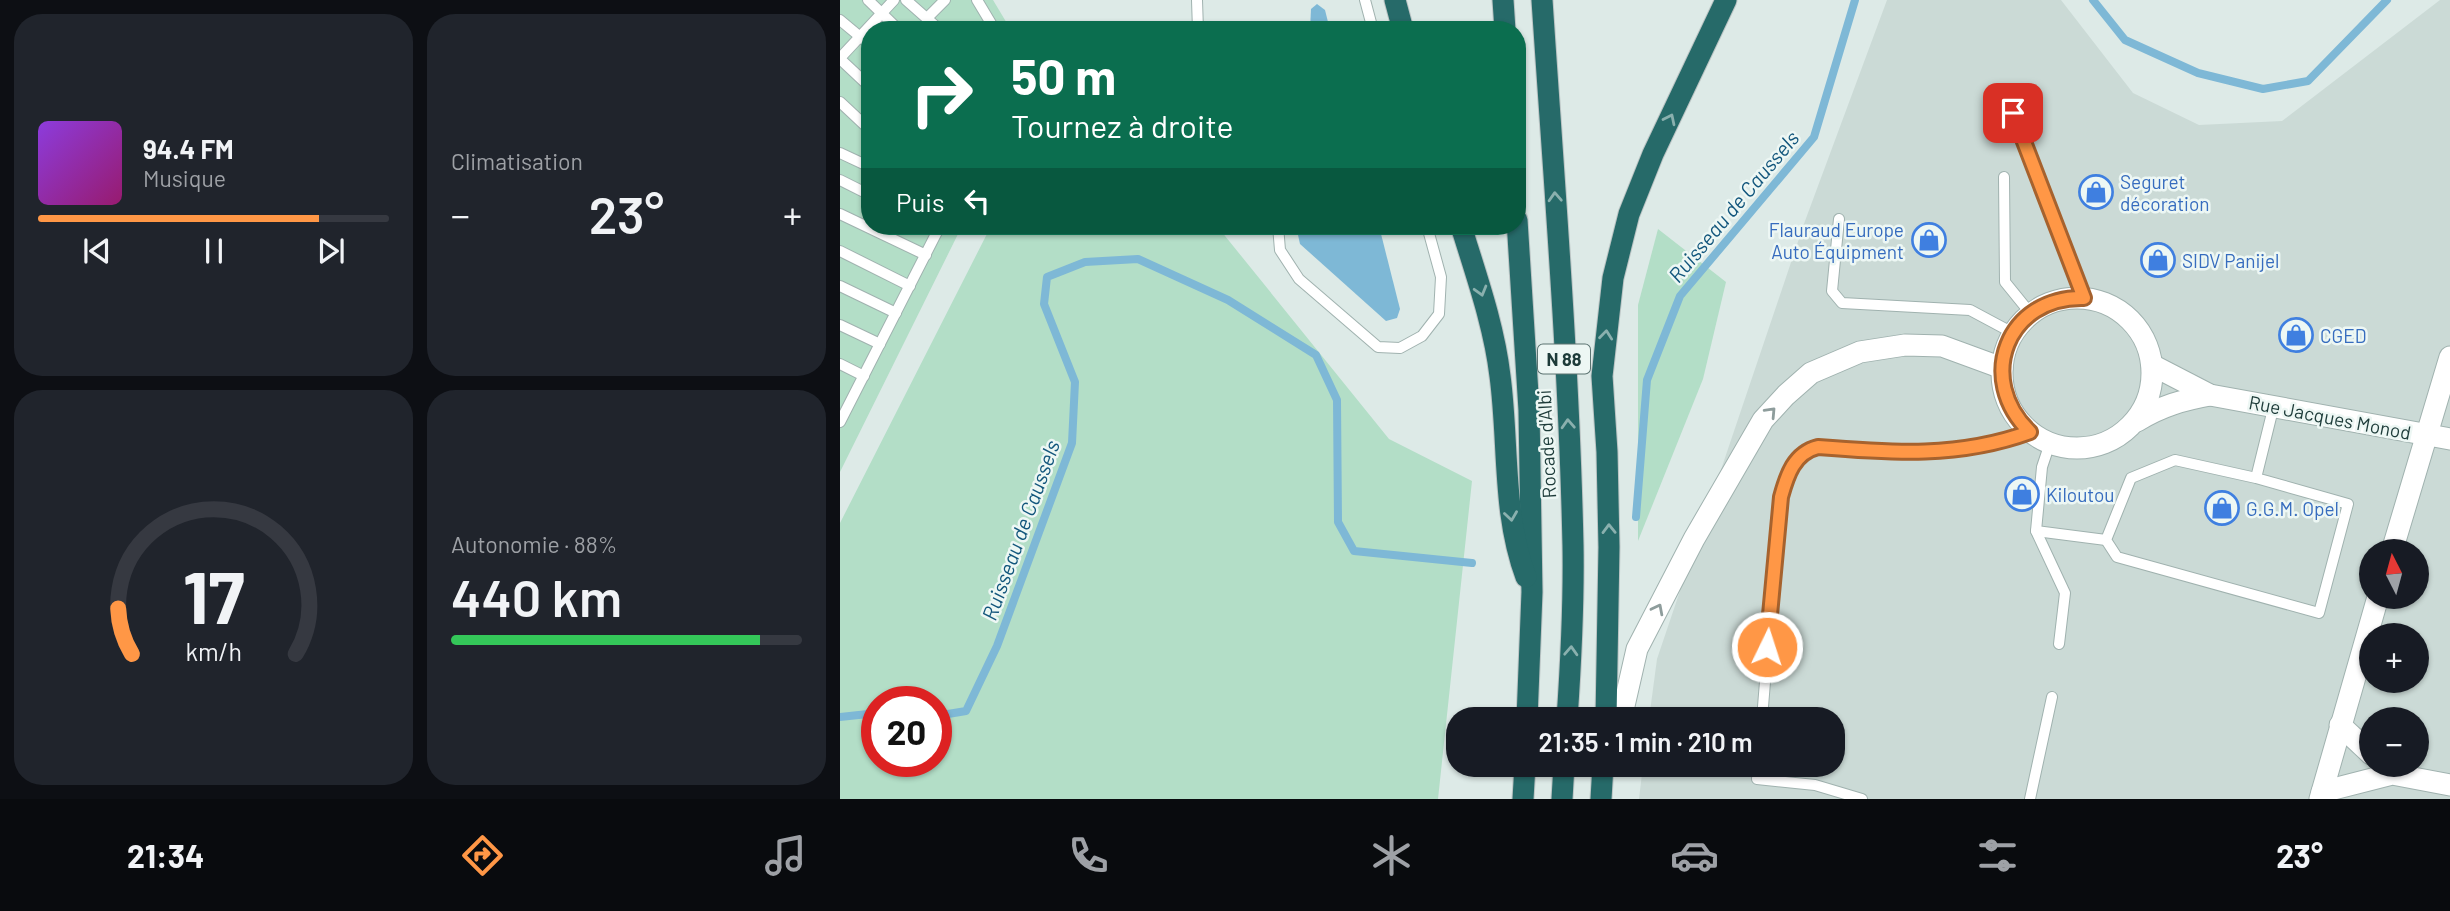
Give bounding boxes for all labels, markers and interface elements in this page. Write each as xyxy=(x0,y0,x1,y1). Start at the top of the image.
text: 50 m xyxy=(1011,46,1116,105)
icon: right xyxy=(896,49,987,140)
pin xyxy=(1983,83,2043,143)
icon: arrive xyxy=(1994,94,2032,132)
text: Tournez à droite xyxy=(1011,106,1233,144)
one-way arrow xyxy=(1662,114,1676,126)
water label: Ruisseau de Caussels xyxy=(1662,125,1804,287)
text: 94.4 FM xyxy=(143,133,234,164)
text: Climatisation xyxy=(451,147,583,175)
text: Musique xyxy=(143,164,226,192)
place label: Seguret décoration xyxy=(2120,170,2210,215)
shop icon: Seguret décoration xyxy=(2077,173,2115,211)
text: 23° xyxy=(589,182,664,244)
icon: left xyxy=(958,182,996,220)
text: Puis xyxy=(896,186,944,217)
text: − xyxy=(451,191,470,237)
text: + xyxy=(783,191,802,237)
one-way arrow xyxy=(1547,191,1562,202)
place label: Flauraud Europe Auto Équipment xyxy=(1769,218,1904,263)
shop icon: Flauraud Europe Auto Équipment xyxy=(1910,221,1948,259)
icon: previous xyxy=(78,232,116,270)
icon: pause xyxy=(195,232,233,270)
icon: next xyxy=(312,232,350,270)
shop icon: SIDV Panijel xyxy=(2139,241,2177,279)
place label: SIDV Panijel xyxy=(2182,249,2280,272)
one-way arrow xyxy=(1472,285,1487,297)
shop icon: CGED xyxy=(2277,316,2315,354)
place label: CGED xyxy=(2320,324,2366,347)
one-way arrow xyxy=(1598,330,1613,341)
road number: N 88 xyxy=(1538,344,1590,374)
street label: Rocade d'Albi xyxy=(1532,389,1560,499)
street label: Rue Jacques Monod xyxy=(2247,390,2413,444)
one-way arrow xyxy=(1762,407,1775,420)
one-way arrow xyxy=(1560,418,1575,429)
water label: Ruisseau de Caussels xyxy=(976,436,1064,623)
shop icon: Kiloutou xyxy=(2003,475,2041,513)
place label: Kiloutou xyxy=(2046,483,2115,506)
shop icon: G.G.M. Opel xyxy=(2203,489,2241,527)
place label: G.G.M. Opel xyxy=(2246,497,2339,520)
one-way arrow xyxy=(1503,510,1518,522)
one-way arrow xyxy=(1601,523,1617,533)
text: Autonomie · 88% xyxy=(451,530,617,558)
north arrow xyxy=(2359,539,2429,609)
map controls xyxy=(2359,539,2429,777)
text: 17 xyxy=(183,551,244,639)
text: 440 km xyxy=(451,565,622,627)
one-way arrow xyxy=(1649,604,1663,616)
position arrow xyxy=(1730,610,1804,684)
button: + xyxy=(2359,623,2429,693)
text: km/h xyxy=(185,635,242,665)
one-way arrow xyxy=(1563,645,1578,656)
speed limit sign: 20 xyxy=(861,686,952,777)
button: − xyxy=(2359,707,2429,777)
text: 21:35 · 1 min · 210 m xyxy=(1538,726,1753,757)
icon: directions xyxy=(458,831,507,880)
icon: music xyxy=(761,831,810,880)
icon: phone xyxy=(1064,831,1113,880)
icon: climate xyxy=(1367,831,1416,880)
icon: car xyxy=(1670,831,1719,880)
icon: filters xyxy=(1973,831,2022,880)
text: 21:34 xyxy=(127,836,204,874)
text: 23° xyxy=(2276,836,2323,874)

